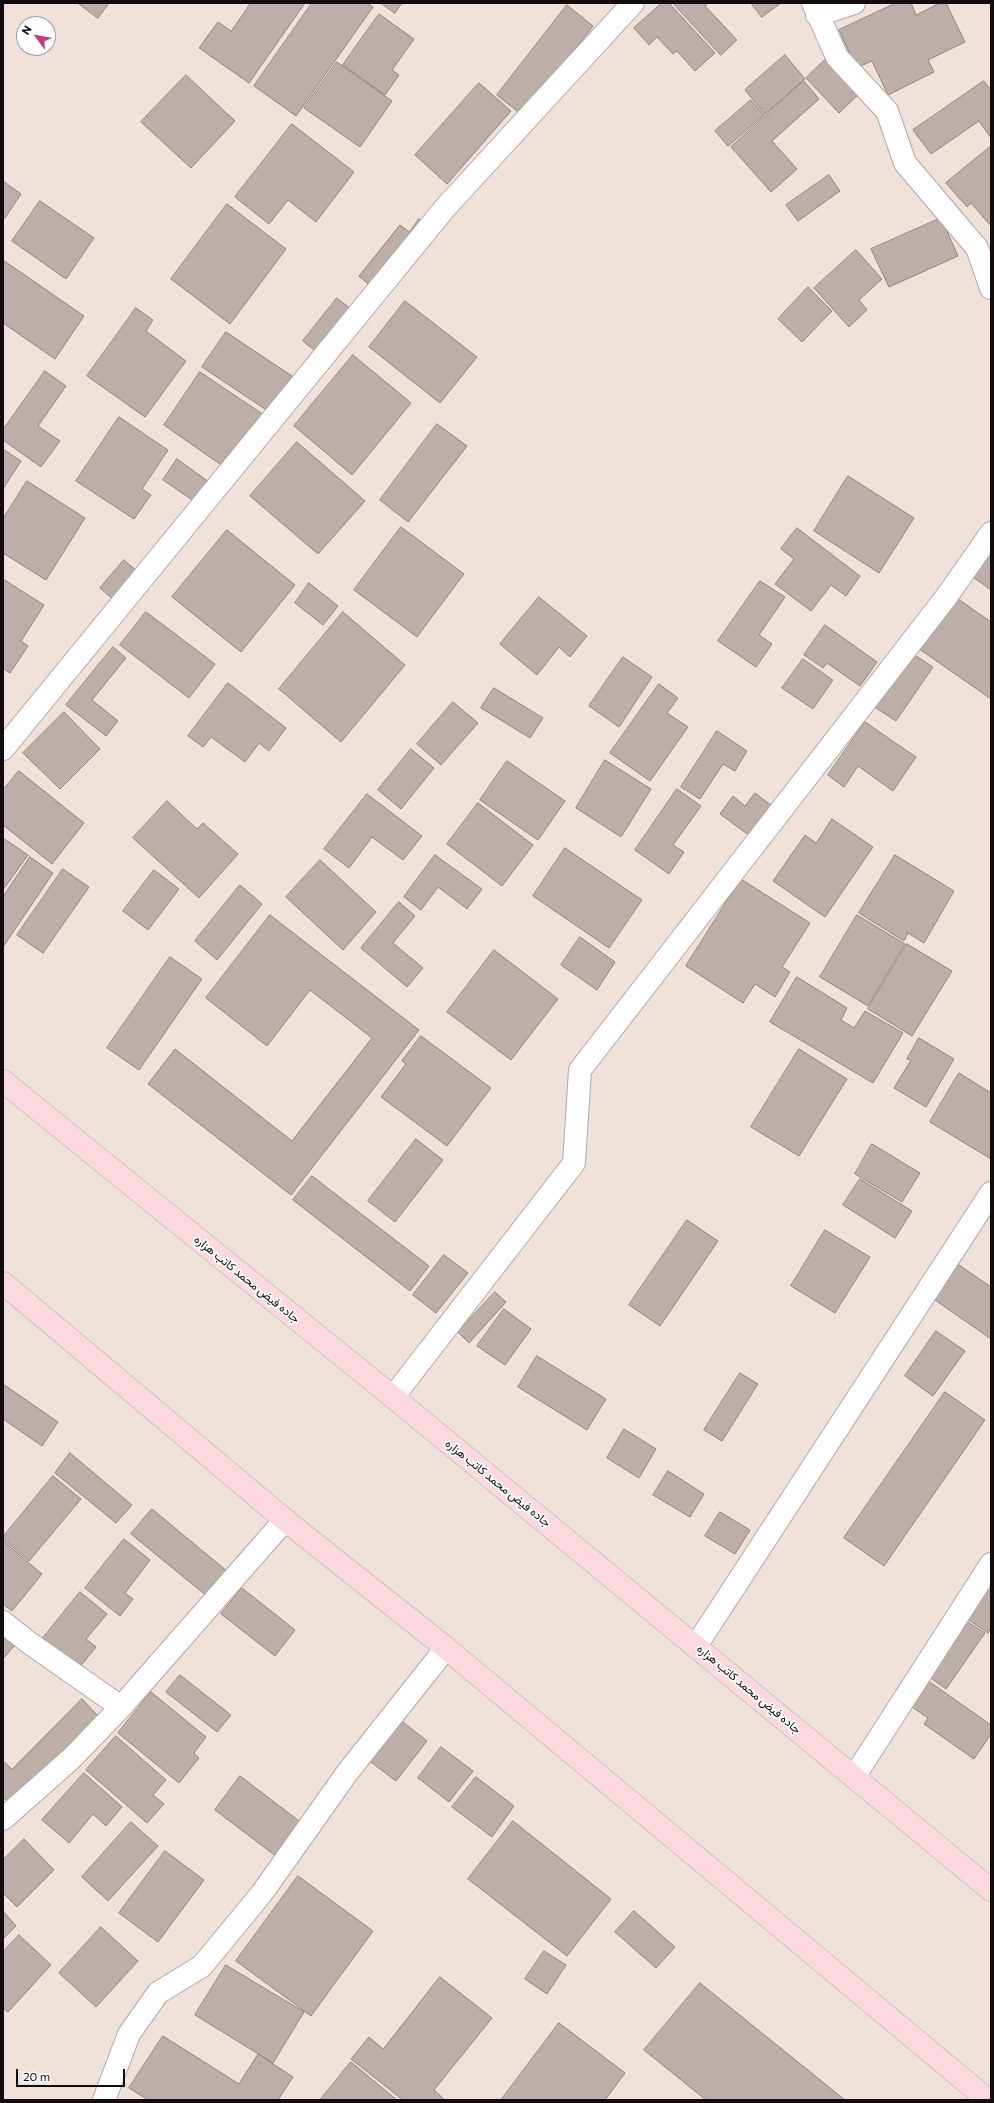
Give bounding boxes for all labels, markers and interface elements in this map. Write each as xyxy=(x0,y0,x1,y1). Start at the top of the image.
north arrow xyxy=(16,16,56,56)
text: N xyxy=(19,23,34,37)
street label: جاده فیض محمد کاتب هزاره xyxy=(191,1232,303,1326)
street label: جاده فیض محمد کاتب هزاره xyxy=(442,1436,554,1530)
street label: جاده فیض محمد کاتب هزاره xyxy=(694,1641,804,1737)
scale bar xyxy=(18,2061,127,2087)
text: 20 m xyxy=(23,2069,50,2083)

